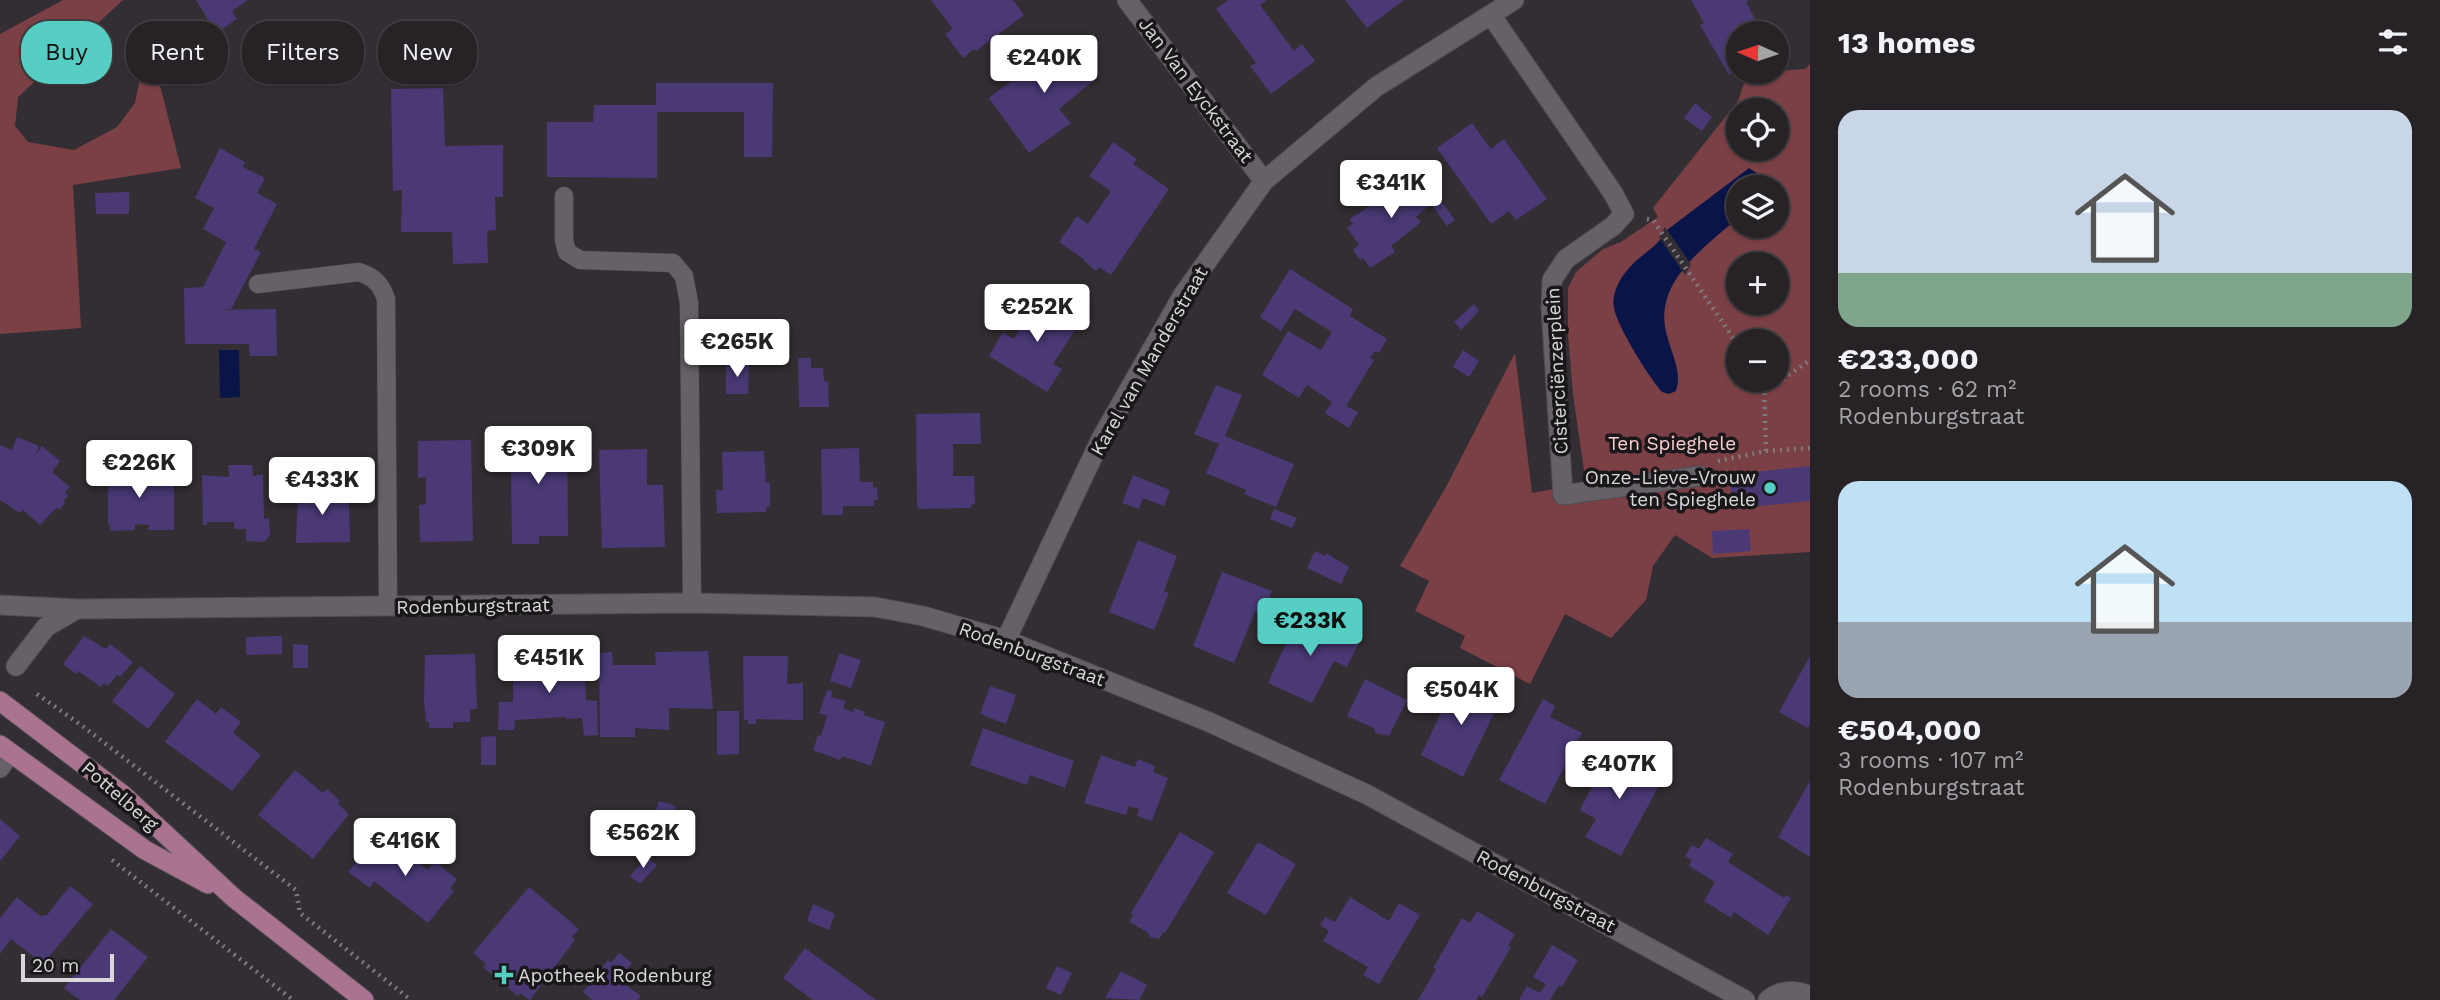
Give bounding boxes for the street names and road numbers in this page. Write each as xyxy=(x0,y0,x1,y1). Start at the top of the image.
street label: Jan Van Eyckstraat xyxy=(1134,13,1258,167)
street label: Karel van Manderstraat xyxy=(1085,262,1213,460)
street label: Cisterciënzerplein xyxy=(1541,287,1573,455)
street label: Rodenburgstraat xyxy=(396,593,550,619)
street label: Rodenburgstraat xyxy=(956,617,1108,691)
street label: Pottelberg xyxy=(77,756,164,836)
street label: Rodenburgstraat xyxy=(1473,845,1619,937)

